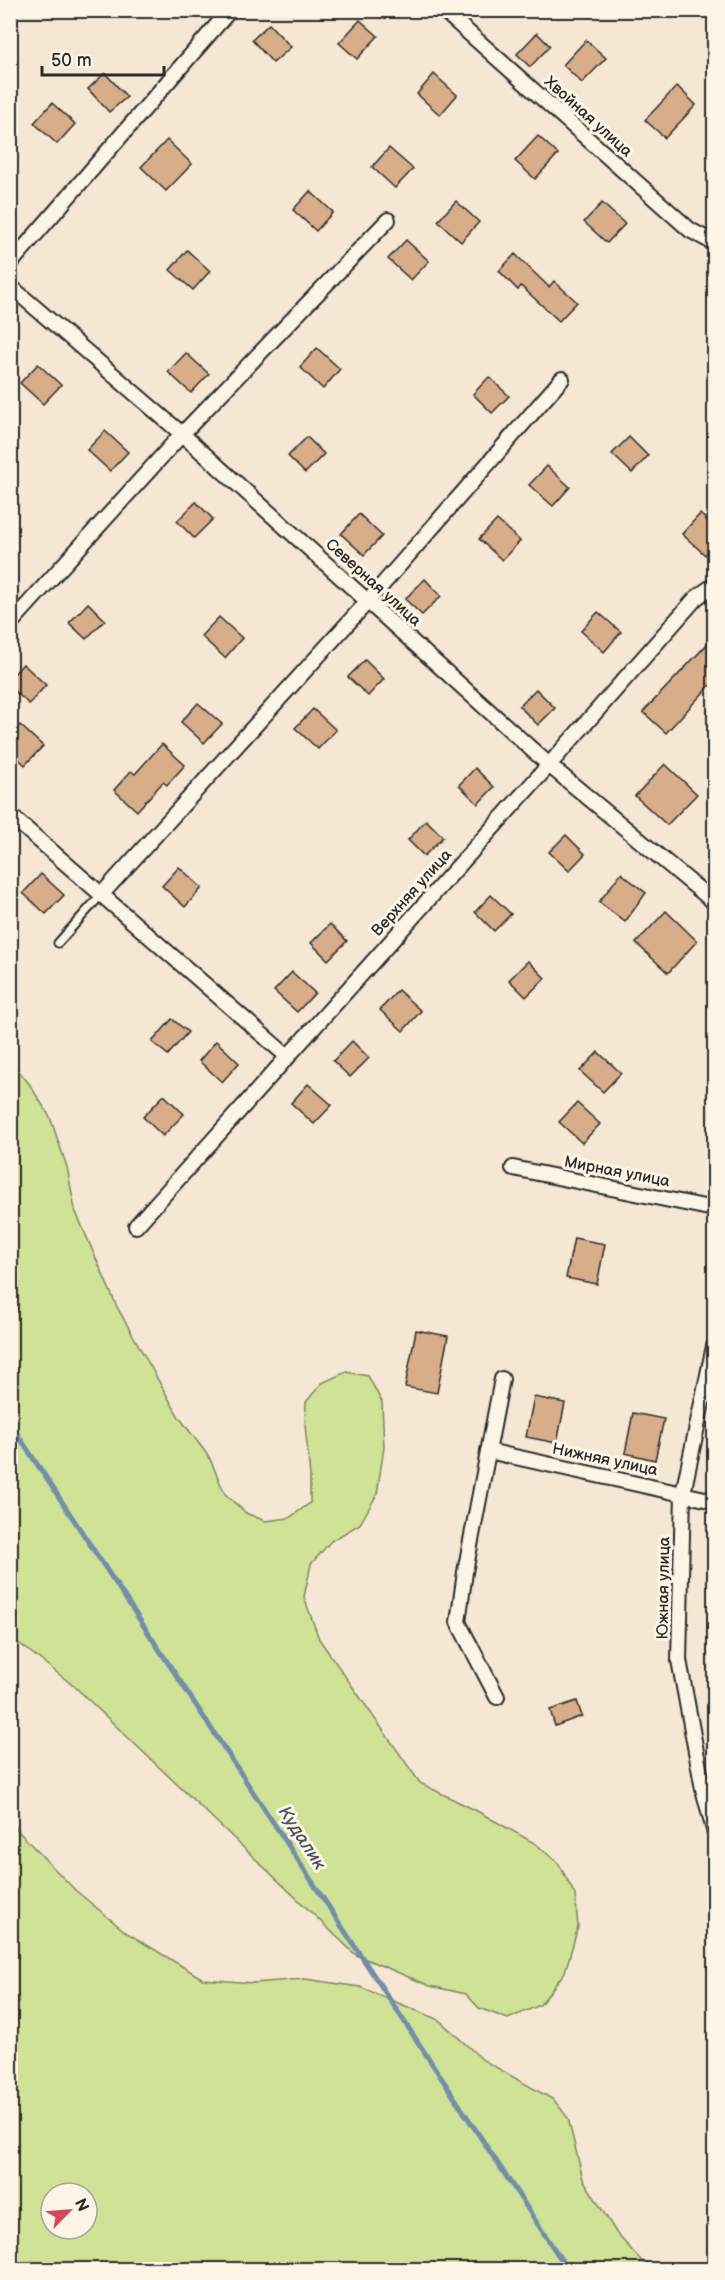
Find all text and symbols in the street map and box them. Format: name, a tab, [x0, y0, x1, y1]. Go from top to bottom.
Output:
scale bar	[42, 39, 164, 77]
text: 50 m	[51, 50, 92, 71]
street label: Хвойная улица	[540, 73, 636, 162]
street label: Северная улица	[321, 535, 425, 631]
street label: Верхняя улица	[368, 845, 456, 940]
street label: Мирная улица	[563, 1152, 672, 1192]
street label: Нижняя улица	[551, 1440, 660, 1481]
street label: Южная улица	[654, 1536, 674, 1640]
water label: Кудалик	[274, 1802, 330, 1874]
north arrow	[39, 2181, 99, 2241]
text: N	[70, 2196, 92, 2215]

